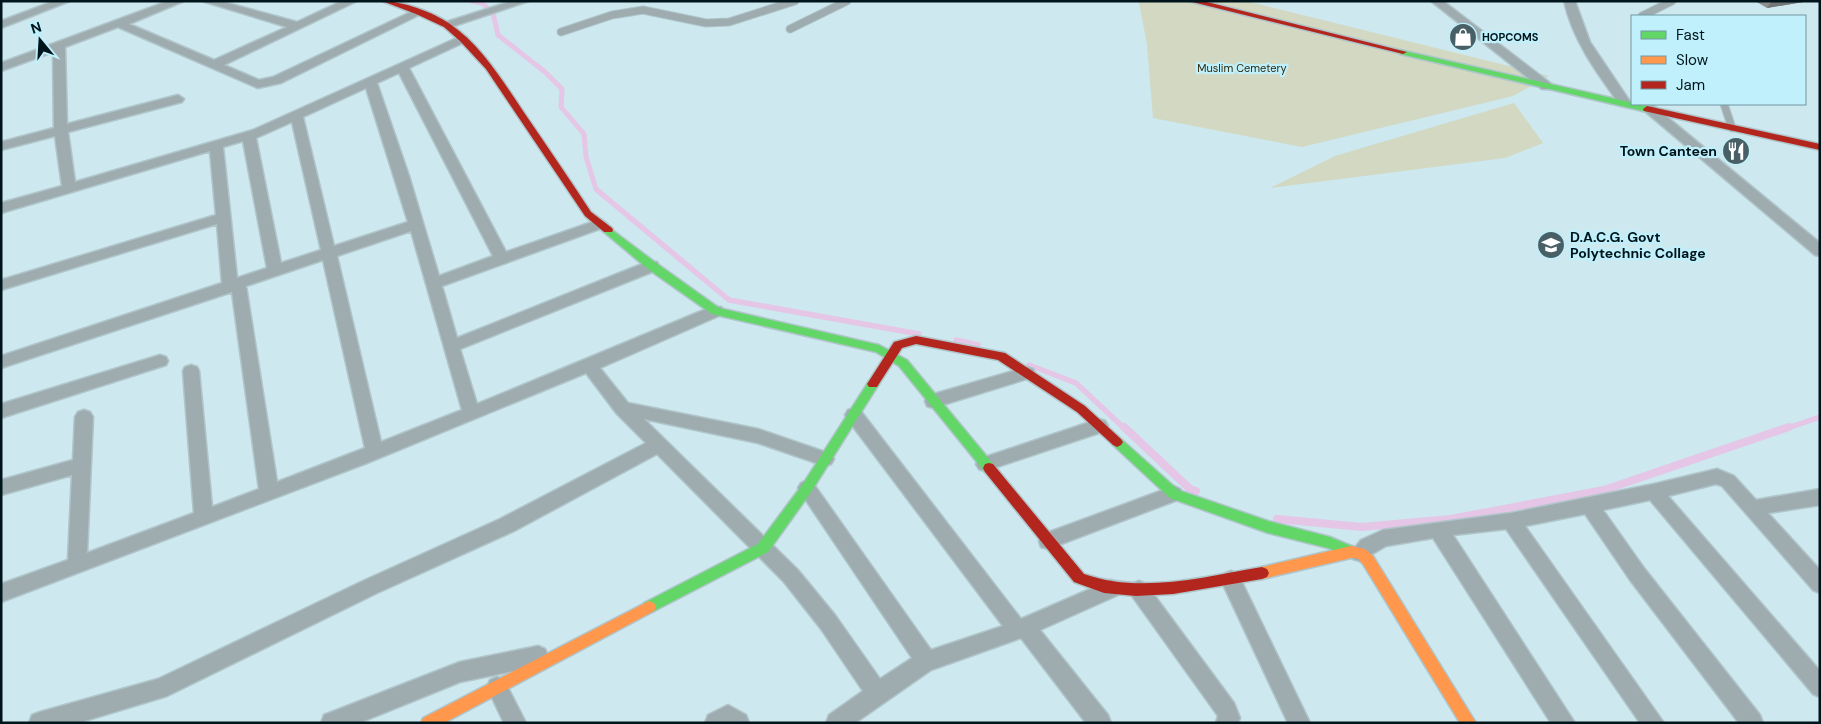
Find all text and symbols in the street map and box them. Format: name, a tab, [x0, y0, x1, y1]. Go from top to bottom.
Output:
north arrow	[15, 15, 65, 65]
legend	[1631, 15, 1806, 105]
text: N	[28, 17, 44, 38]
shop icon: HOPCOMS	[1448, 22, 1478, 52]
text: Fast	[1676, 25, 1705, 45]
place label: HOPCOMS	[1482, 30, 1539, 44]
text: Slow	[1676, 50, 1709, 70]
park label: Muslim Cemetery	[1197, 61, 1287, 75]
text: Jam	[1676, 75, 1705, 95]
restaurant icon: Town Canteen	[1721, 136, 1751, 166]
place label: Town Canteen	[1620, 142, 1717, 160]
place label: D.A.C.G. Govt Polytechnic Collage	[1570, 228, 1706, 262]
school or university icon: D.A.C.G. Govt Polytechnic Collage	[1536, 230, 1566, 260]

